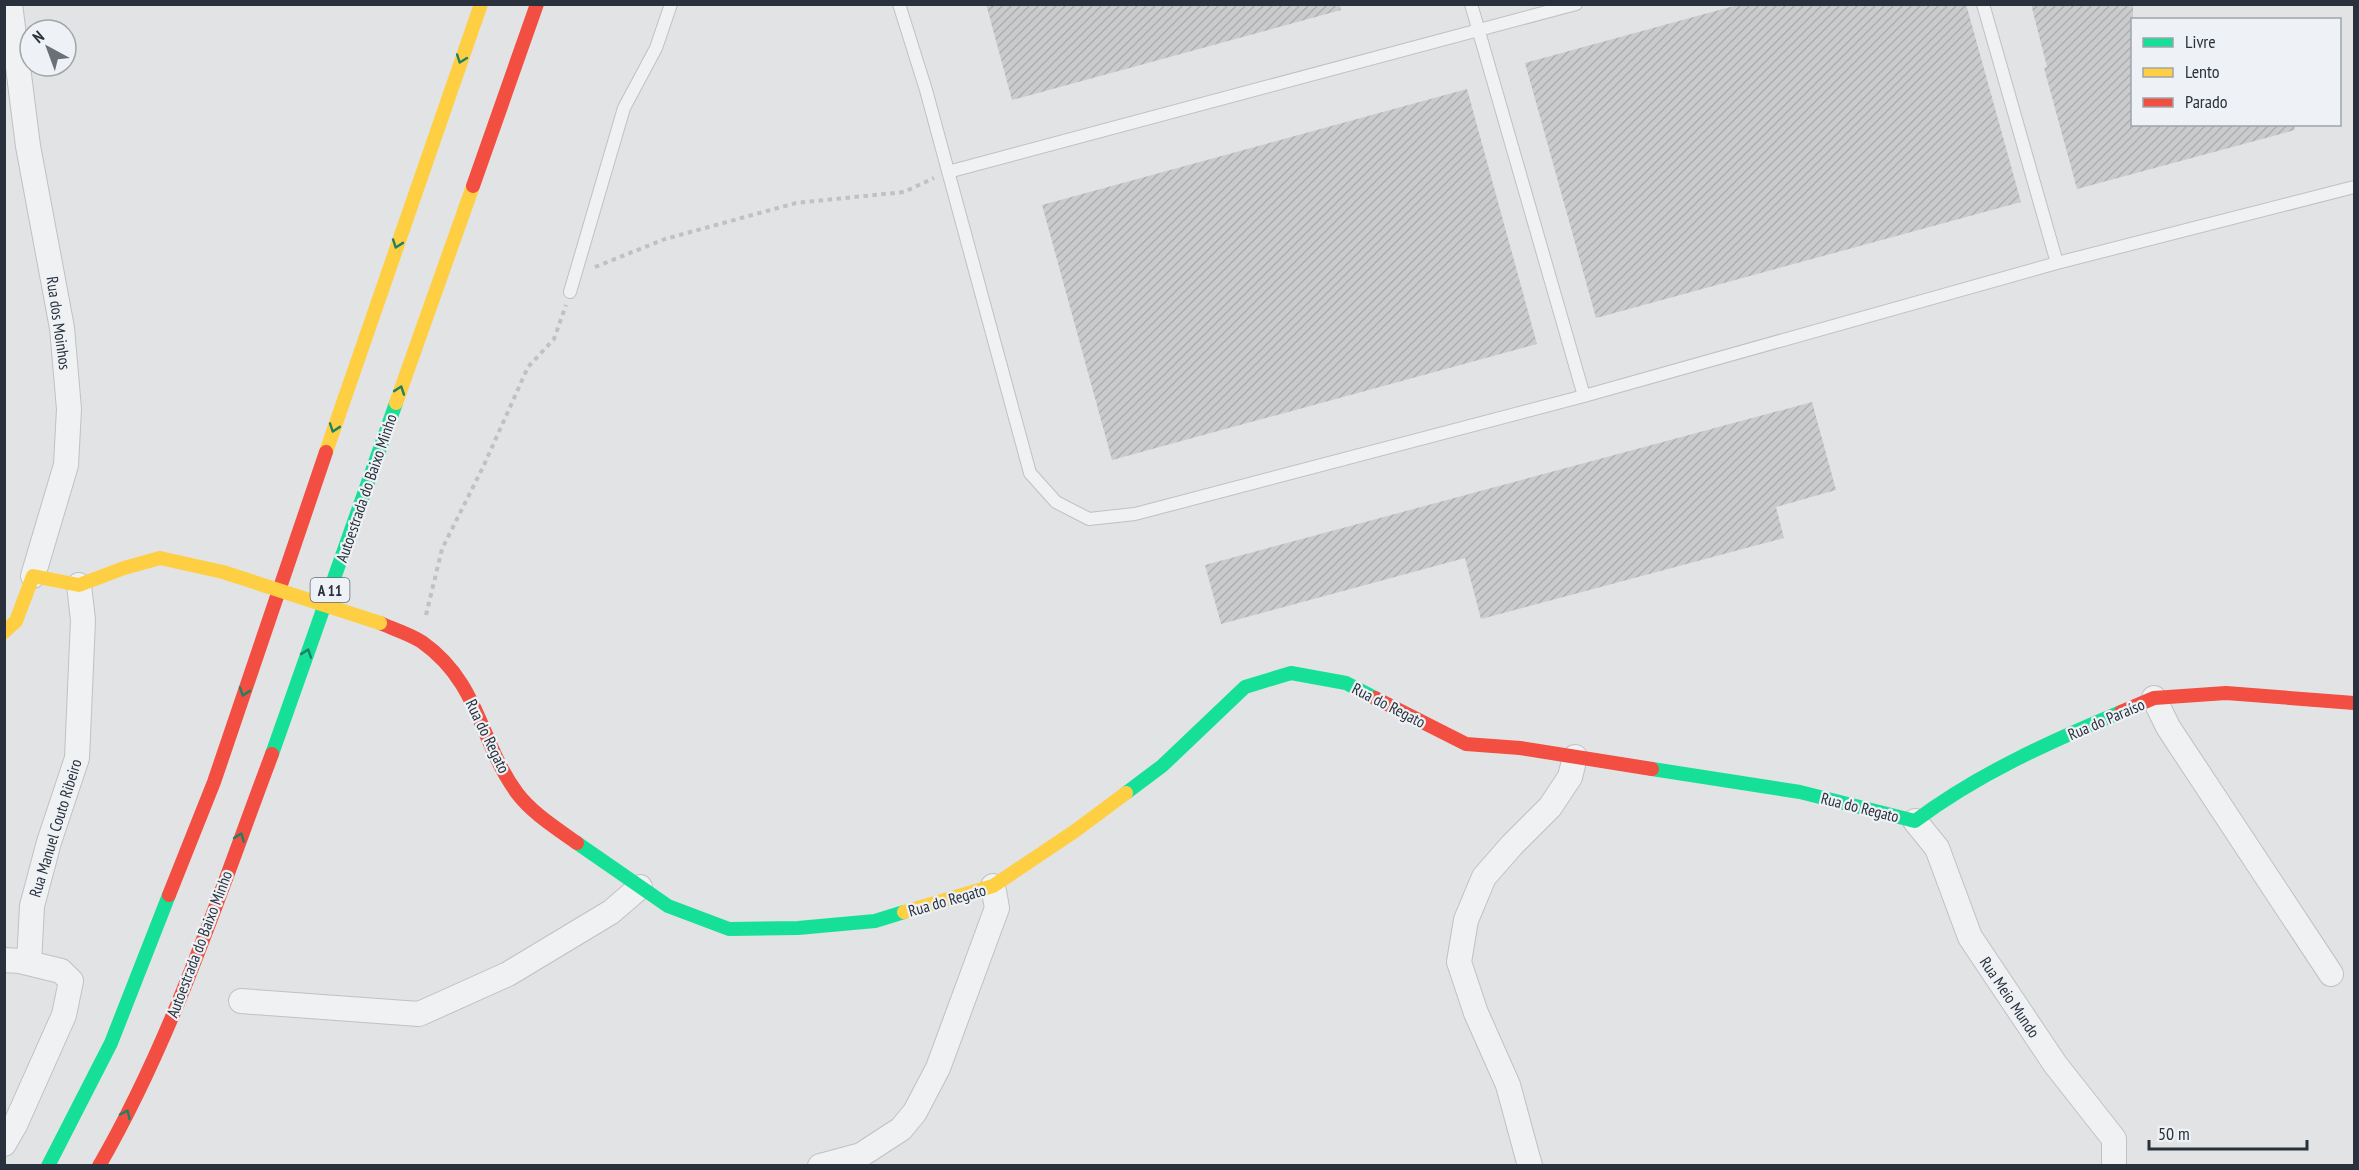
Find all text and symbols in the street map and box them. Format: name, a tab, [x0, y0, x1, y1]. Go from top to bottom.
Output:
north arrow	[18, 18, 78, 78]
legend	[2131, 18, 2341, 126]
text: N	[28, 26, 48, 47]
text: Livre	[2185, 30, 2216, 53]
one-way arrow	[456, 54, 469, 64]
text: Lento	[2185, 60, 2220, 83]
text: Parado	[2185, 90, 2228, 113]
one-way arrow	[391, 238, 404, 248]
street label: Rua dos Moinhos	[43, 275, 75, 371]
one-way arrow	[393, 385, 406, 396]
street label: Autoestrada do Baixo Minho	[331, 411, 401, 565]
one-way arrow	[329, 422, 341, 433]
road number: A 11	[310, 578, 350, 602]
one-way arrow	[300, 648, 313, 659]
street label: Rua do Regato	[1349, 678, 1429, 732]
one-way arrow	[239, 686, 251, 697]
street label: Rua do Paraíso	[2065, 694, 2147, 744]
street label: Rua do Regato	[462, 696, 514, 776]
street label: Rua Manuel Couto Ribeiro	[24, 756, 86, 900]
street label: Rua do Regato	[1819, 788, 1901, 826]
one-way arrow	[233, 832, 246, 842]
street label: Autoestrada do Baixo Minho	[162, 868, 236, 1020]
street label: Rua do Regato	[906, 879, 988, 921]
street label: Rua Meio Mundo	[1976, 953, 2044, 1041]
one-way arrow	[119, 1109, 131, 1120]
scale bar	[2149, 1113, 2306, 1151]
text: 50 m	[2158, 1122, 2190, 1145]

